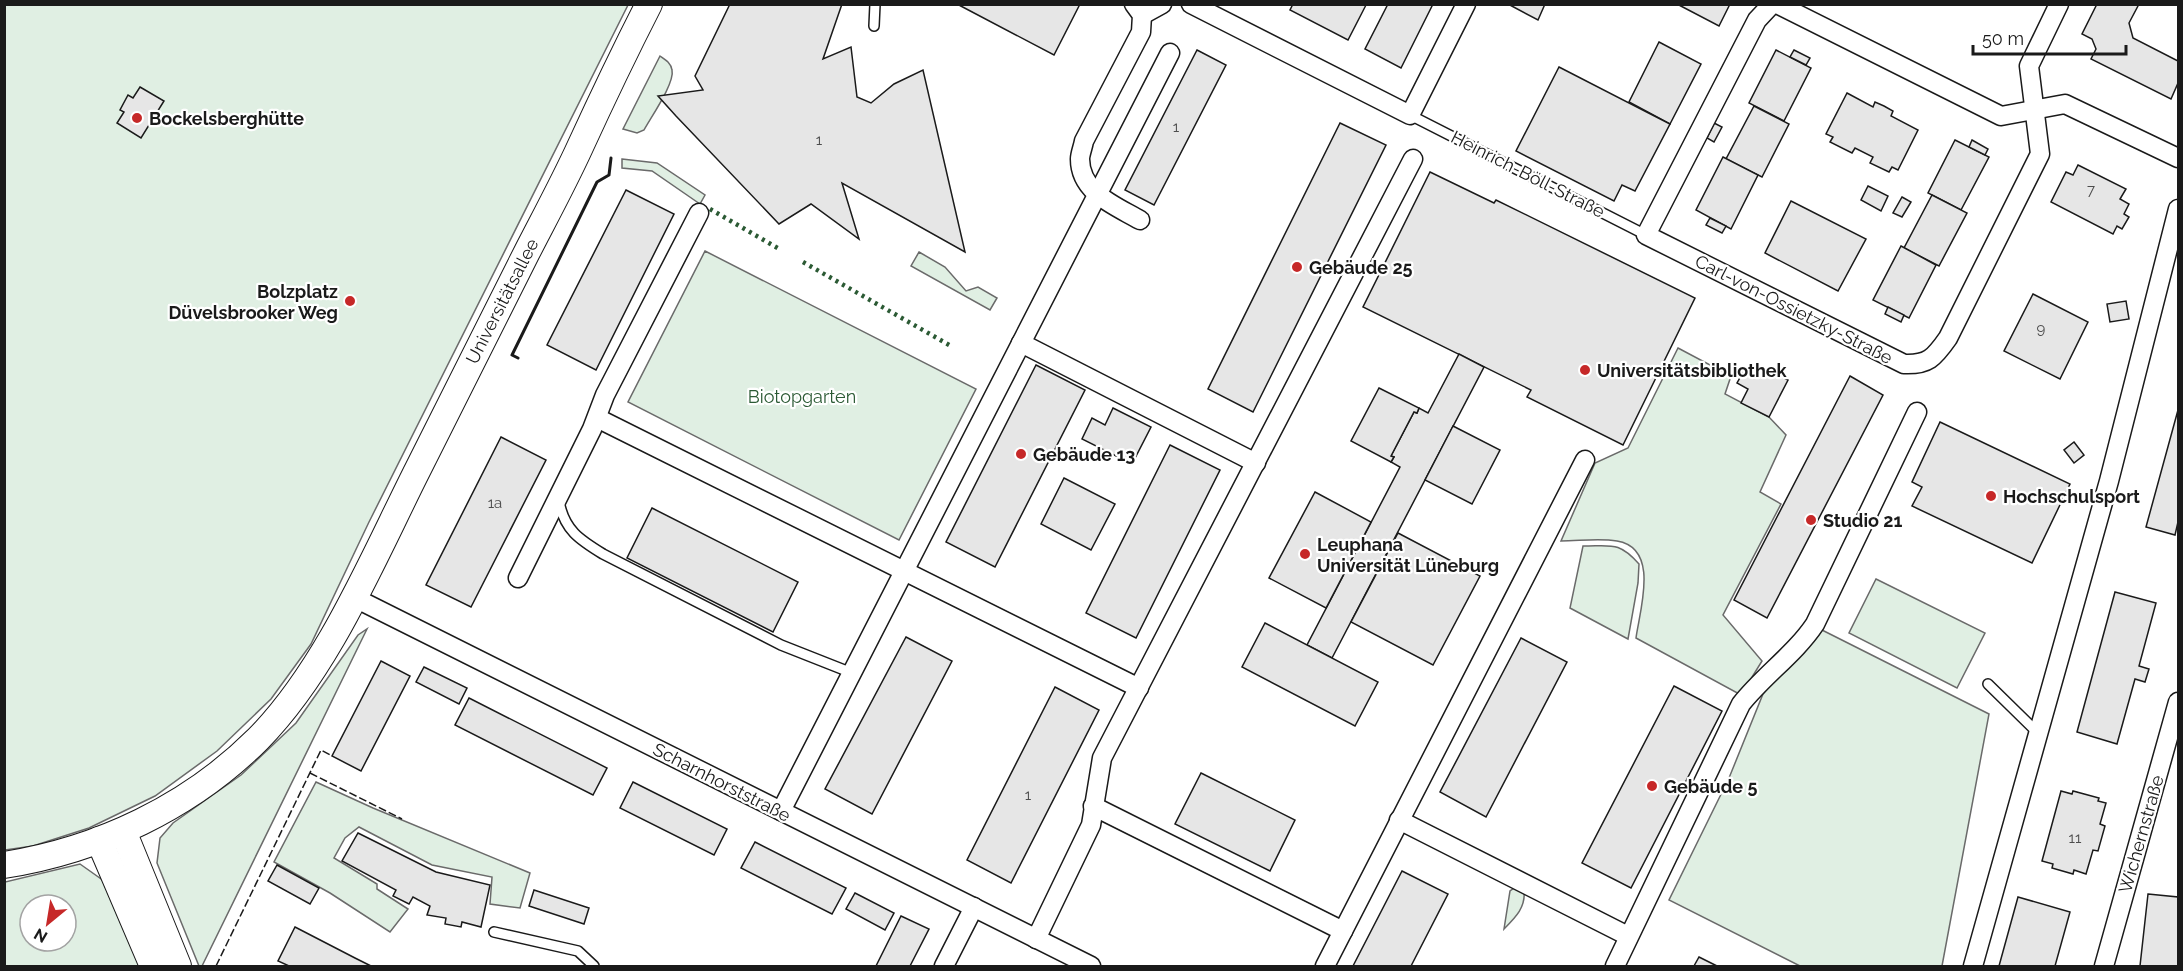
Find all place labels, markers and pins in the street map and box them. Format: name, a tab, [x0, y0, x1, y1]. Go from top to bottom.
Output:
place label: Bockelsberghütte	[149, 108, 304, 129]
marker: Bockelsberghütte	[130, 111, 144, 125]
place label: Gebäude 25	[1309, 257, 1413, 278]
marker: Gebäude 25	[1290, 260, 1304, 274]
place label: Bolzplatz Düvelsbrooker Weg	[168, 281, 338, 323]
marker: Bolzplatz Düvelsbrooker Weg	[343, 294, 357, 308]
place label: Universitätsbibliothek	[1597, 360, 1788, 381]
marker: Universitätsbibliothek	[1578, 363, 1592, 377]
place label: Gebäude 13	[1033, 444, 1135, 465]
marker: Gebäude 13	[1014, 447, 1028, 461]
place label: Hochschulsport	[2003, 486, 2140, 507]
marker: Hochschulsport	[1984, 489, 1998, 503]
place label: Studio 21	[1823, 510, 1902, 531]
marker: Studio 21	[1804, 513, 1818, 527]
place label: Leuphana Universität Lüneburg	[1317, 534, 1499, 576]
marker: Leuphana Universität Lüneburg	[1298, 547, 1312, 561]
place label: Gebäude 5	[1664, 776, 1757, 797]
marker: Gebäude 5	[1645, 779, 1659, 793]

